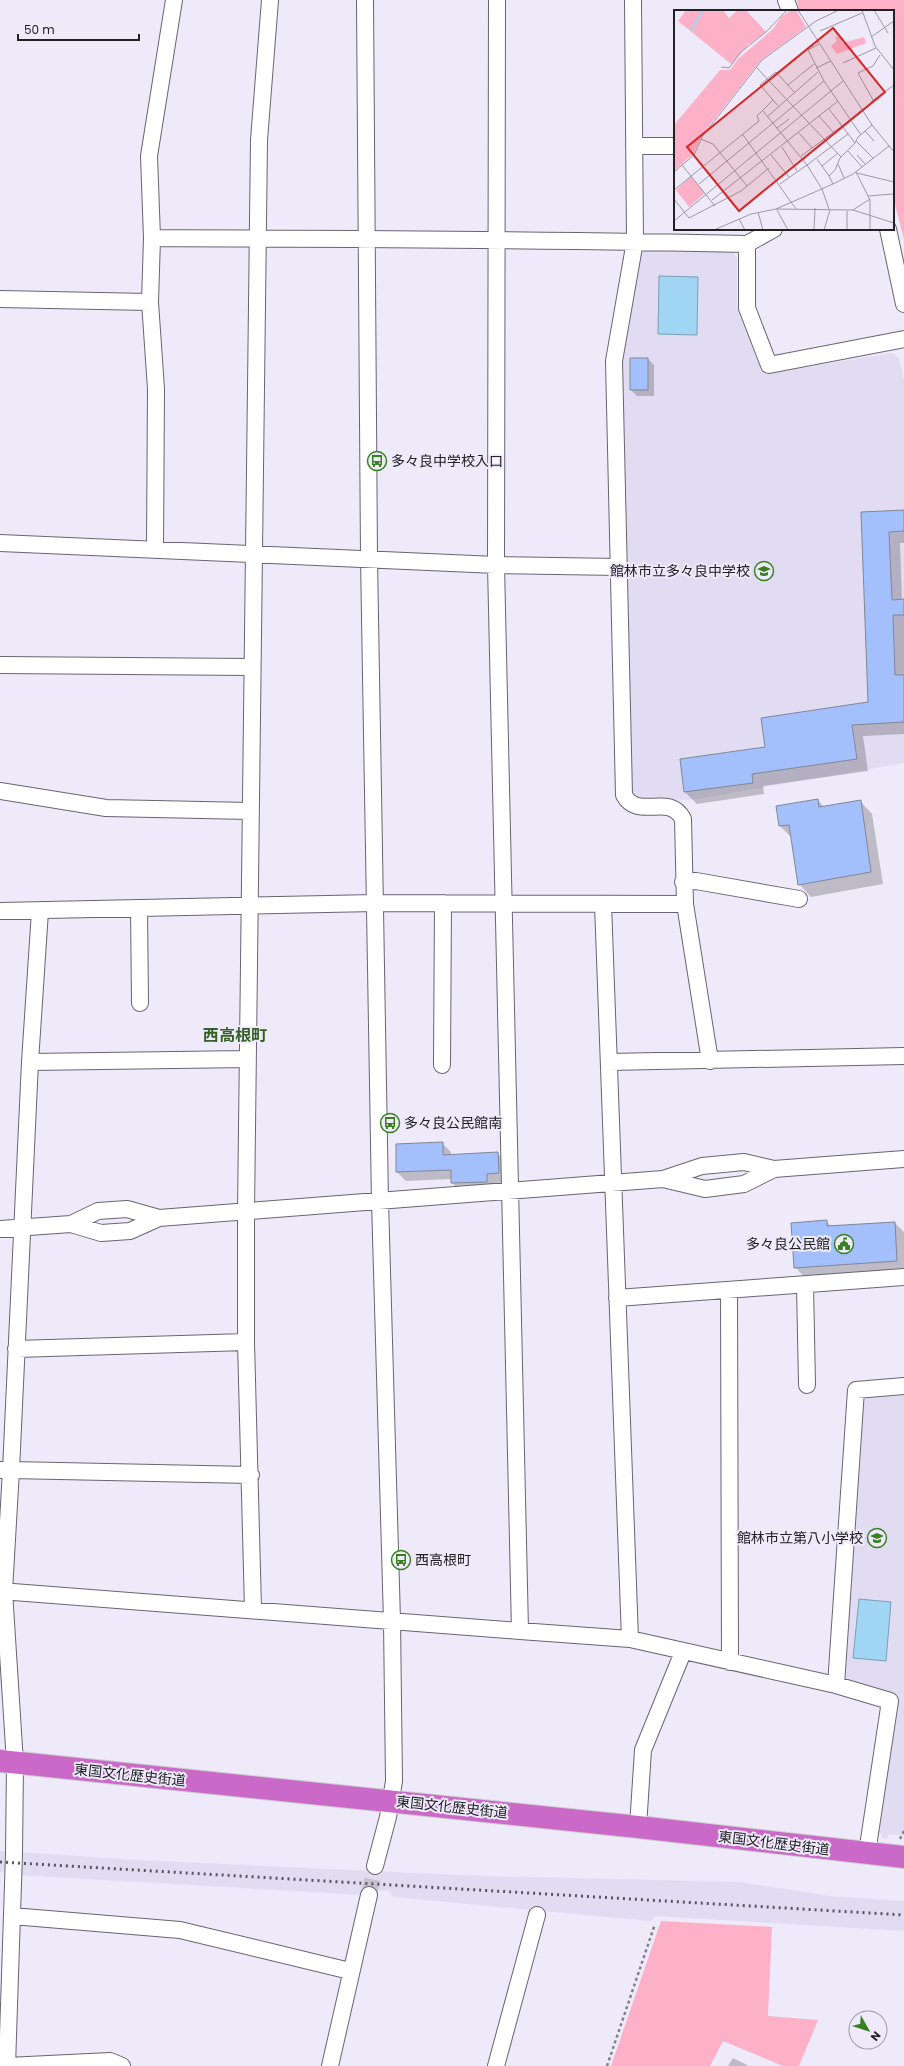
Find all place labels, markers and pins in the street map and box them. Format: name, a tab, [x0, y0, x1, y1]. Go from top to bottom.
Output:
bus stop icon: 多々良中学校入口	[366, 450, 388, 472]
place label: 多々良中学校入口	[391, 451, 503, 471]
school or university icon: 館林市立多々良中学校	[753, 560, 775, 582]
place label: 館林市立多々良中学校	[610, 561, 750, 581]
bus stop icon: 多々良公民館南	[379, 1112, 401, 1134]
place label: 多々良公民館南	[404, 1113, 502, 1133]
public building icon: 多々良公民館	[833, 1233, 855, 1255]
place label: 多々良公民館	[746, 1234, 830, 1254]
school or university icon: 館林市立第八小学校	[866, 1527, 888, 1549]
place label: 館林市立第八小学校	[737, 1528, 863, 1548]
bus stop icon: 西高根町	[390, 1549, 412, 1571]
place label: 西高根町	[415, 1550, 471, 1570]

